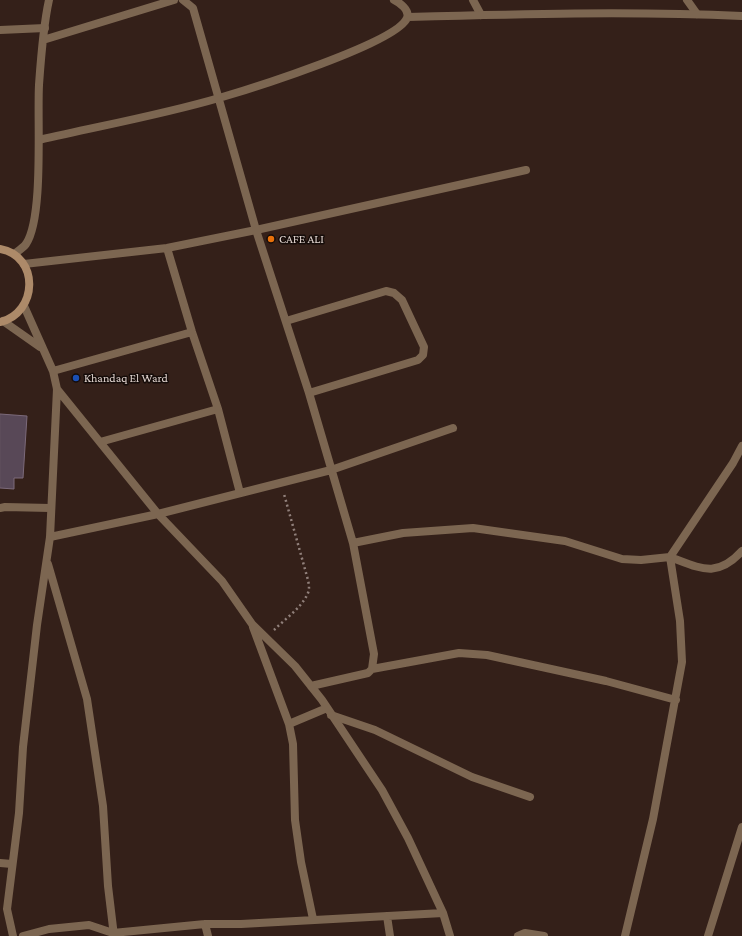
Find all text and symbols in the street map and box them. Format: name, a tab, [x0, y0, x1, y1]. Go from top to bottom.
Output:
place label: CAFE ALI	[279, 232, 324, 246]
marker: CAFE ALI	[266, 234, 276, 244]
place label: Khandaq El Ward	[84, 371, 168, 385]
marker: Khandaq El Ward	[71, 373, 81, 383]

